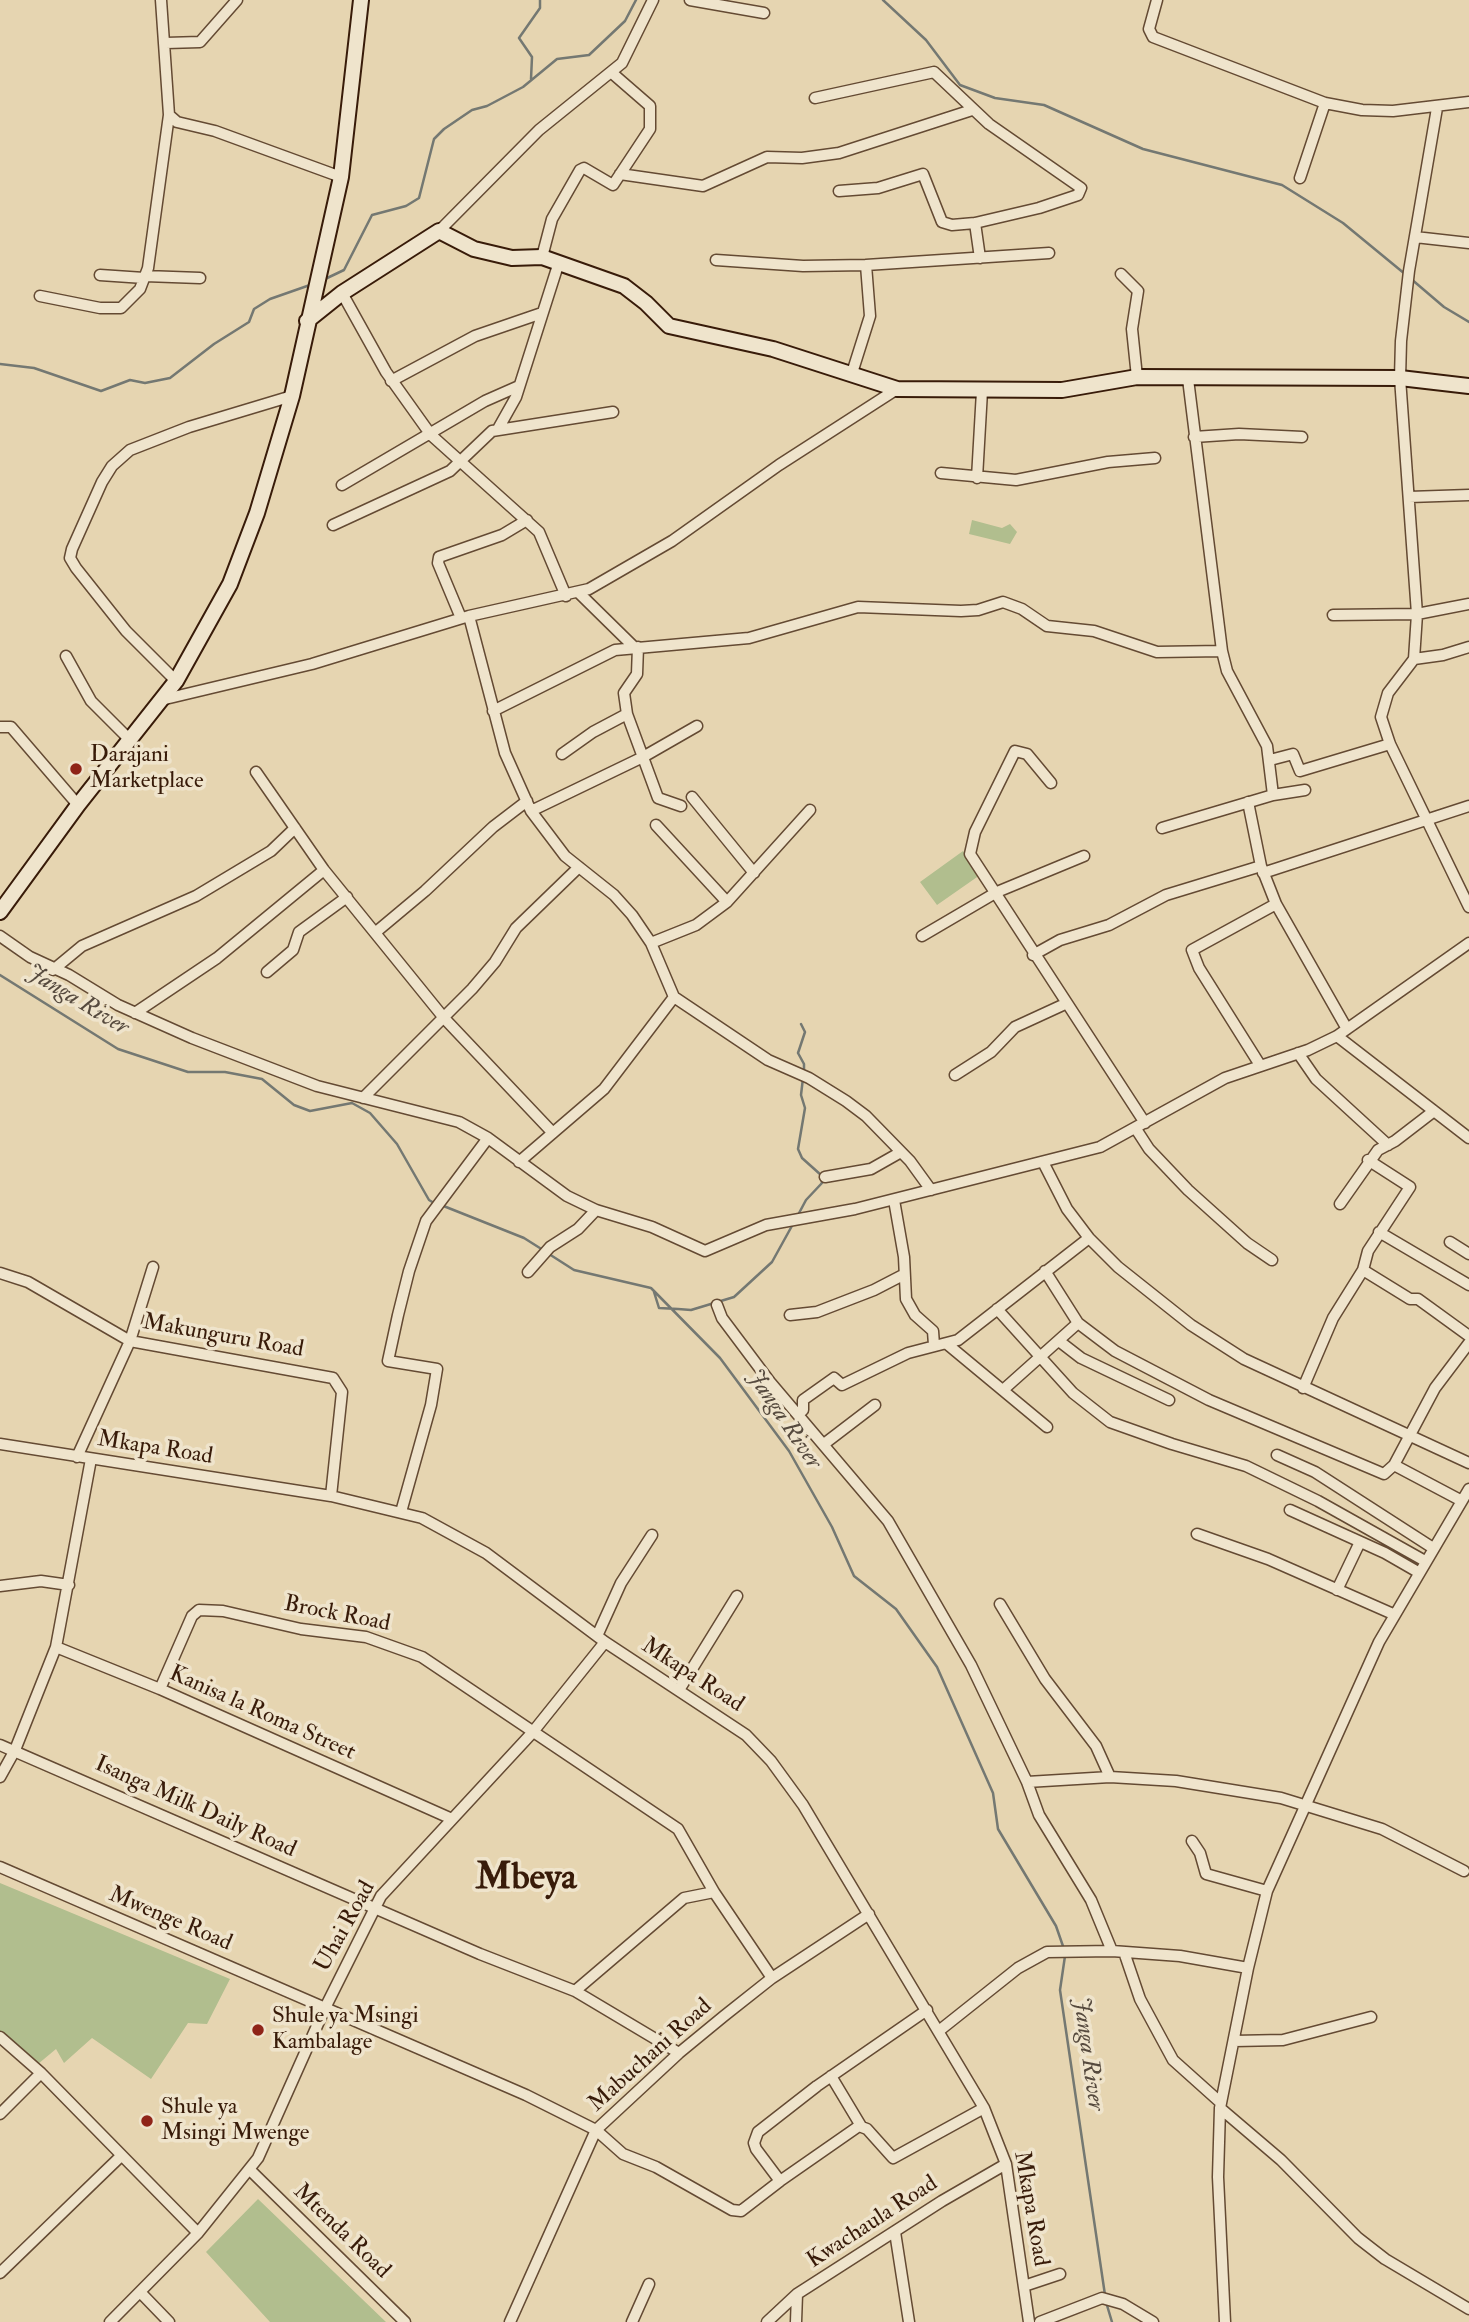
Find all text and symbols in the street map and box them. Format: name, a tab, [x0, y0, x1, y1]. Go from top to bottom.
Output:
place label: Darajani Marketplace	[90, 742, 203, 796]
marker: Darajani Marketplace	[68, 761, 84, 777]
water label: Janga River	[21, 959, 133, 1043]
street label: Makunguru Road	[140, 1309, 306, 1365]
water label: Janga River	[739, 1365, 827, 1475]
street label: Mkapa Road	[95, 1426, 215, 1472]
street label: Brock Road	[281, 1591, 393, 1639]
street label: Mkapa Road	[636, 1633, 748, 1719]
street label: Kanisa la Roma Street	[165, 1661, 359, 1767]
street label: Isanga Milk Daily Road	[90, 1751, 300, 1865]
district label: Mbeya	[476, 1858, 576, 1902]
street label: Uhai Road	[310, 1877, 382, 1977]
street label: Mwenge Road	[104, 1882, 236, 1958]
street label: Mabuchani Road	[584, 1993, 718, 2119]
water label: Janga River	[1065, 1995, 1109, 2113]
place label: Shule ya Msingi Kambalage	[272, 2003, 419, 2057]
marker: Shule ya Msingi Kambalage	[250, 2022, 266, 2038]
place label: Shule ya Msingi Mwenge	[161, 2094, 309, 2148]
marker: Shule ya Msingi Mwenge	[139, 2113, 155, 2129]
street label: Mkapa Road	[1006, 2149, 1054, 2269]
street label: Kwachaula Road	[803, 2171, 943, 2275]
street label: Mtenda Road	[287, 2179, 395, 2285]

